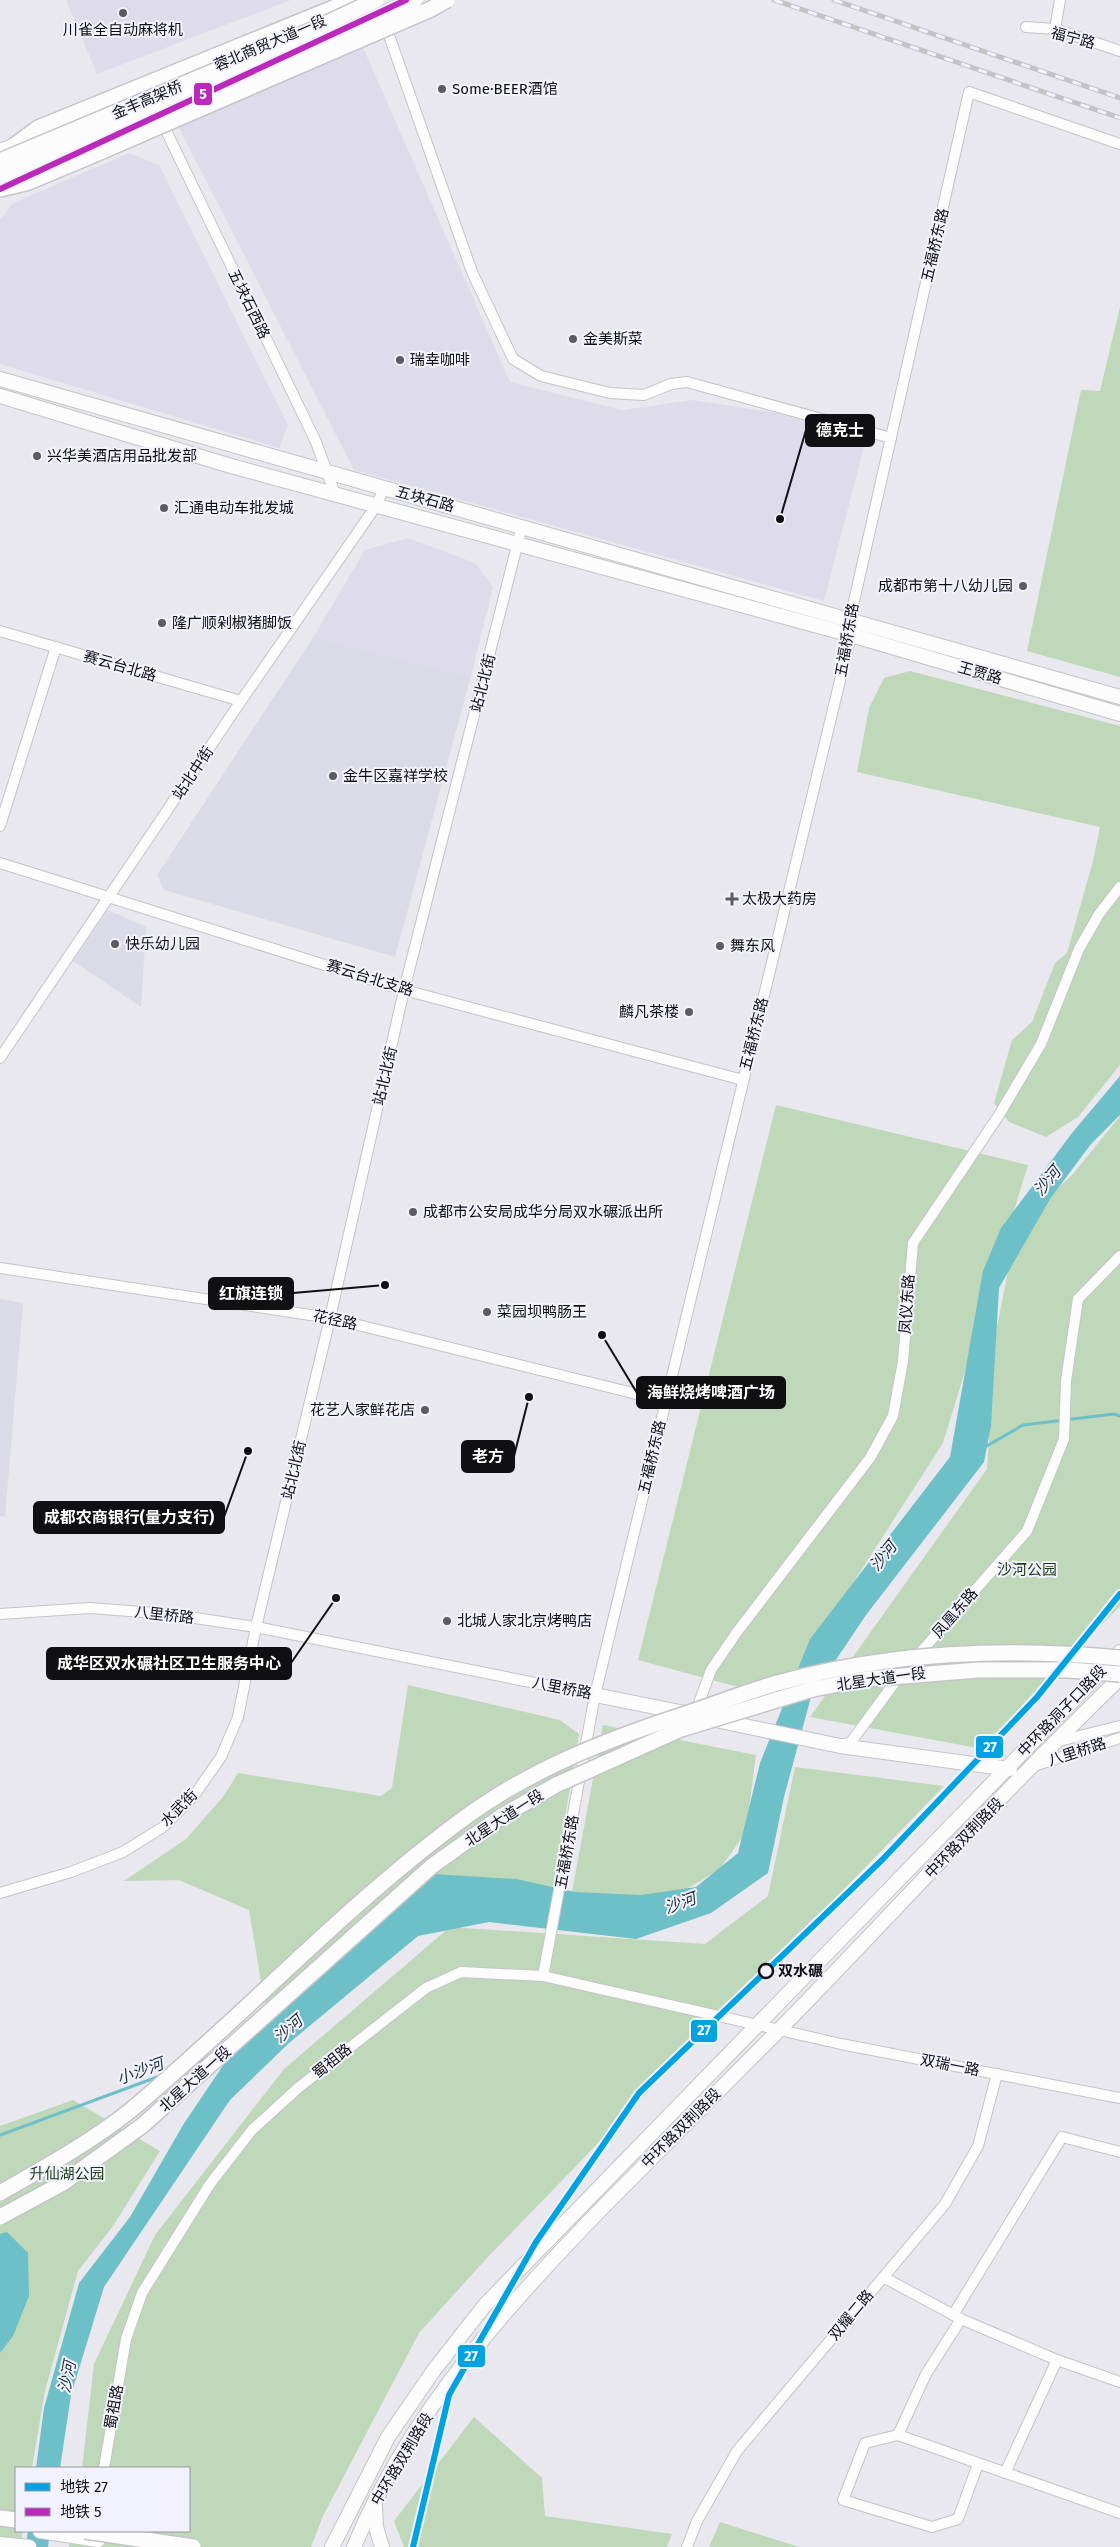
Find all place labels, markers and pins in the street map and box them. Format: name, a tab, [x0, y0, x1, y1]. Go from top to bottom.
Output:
marker: 川雀全自动麻将机	[117, 7, 129, 19]
place label: 川雀全自动麻将机	[63, 21, 183, 39]
place label: Some·BEER酒馆	[452, 80, 558, 98]
marker: Some·BEER酒馆	[436, 83, 448, 95]
place label: 金美斯菜	[583, 330, 643, 348]
marker: 金美斯菜	[567, 333, 579, 345]
place label: 瑞幸咖啡	[410, 351, 470, 369]
marker: 瑞幸咖啡	[394, 354, 406, 366]
callout: 德克士	[806, 415, 874, 446]
place label: 兴华美酒店用品批发部	[47, 447, 197, 465]
marker: 兴华美酒店用品批发部	[31, 450, 43, 462]
place label: 汇通电动车批发城	[174, 499, 294, 517]
marker: 汇通电动车批发城	[158, 502, 170, 514]
place label: 成都市第十八幼儿园	[878, 577, 1013, 595]
marker: 成都市第十八幼儿园	[1017, 580, 1029, 592]
place label: 隆广顺剁椒猪脚饭	[172, 614, 292, 632]
marker: 隆广顺剁椒猪脚饭	[156, 617, 168, 629]
place label: 金牛区嘉祥学校	[343, 767, 448, 785]
marker: 金牛区嘉祥学校	[327, 770, 339, 782]
place label: 太极大药房	[742, 890, 817, 908]
marker: 太极大药房	[726, 893, 738, 905]
place label: 快乐幼儿园	[125, 935, 200, 953]
place label: 舞东风	[730, 937, 775, 955]
marker: 快乐幼儿园	[109, 938, 121, 950]
marker: 舞东风	[714, 940, 726, 952]
place label: 麟凡茶楼	[619, 1003, 679, 1021]
marker: 麟凡茶楼	[683, 1006, 695, 1018]
place label: 成都市公安局成华分局双水碾派出所	[423, 1203, 663, 1221]
marker: 成都市公安局成华分局双水碾派出所	[407, 1206, 419, 1218]
callout: 红旗连锁	[209, 1278, 293, 1309]
place label: 菜园坝鸭肠王	[497, 1303, 587, 1321]
marker: 菜园坝鸭肠王	[481, 1306, 493, 1318]
callout: 海鲜烧烤啤酒广场	[637, 1377, 785, 1408]
place label: 花艺人家鲜花店	[310, 1401, 415, 1419]
marker: 花艺人家鲜花店	[419, 1404, 431, 1416]
callout: 老方	[462, 1441, 514, 1472]
callout: 成都农商银行(量力支行)	[34, 1502, 224, 1533]
place label: 北城人家北京烤鸭店	[457, 1612, 592, 1630]
marker: 北城人家北京烤鸭店	[441, 1615, 453, 1627]
callout: 成华区双水碾社区卫生服务中心	[47, 1648, 291, 1679]
place label: 双水碾	[778, 1962, 823, 1980]
marker: 双水碾	[758, 1963, 774, 1979]

